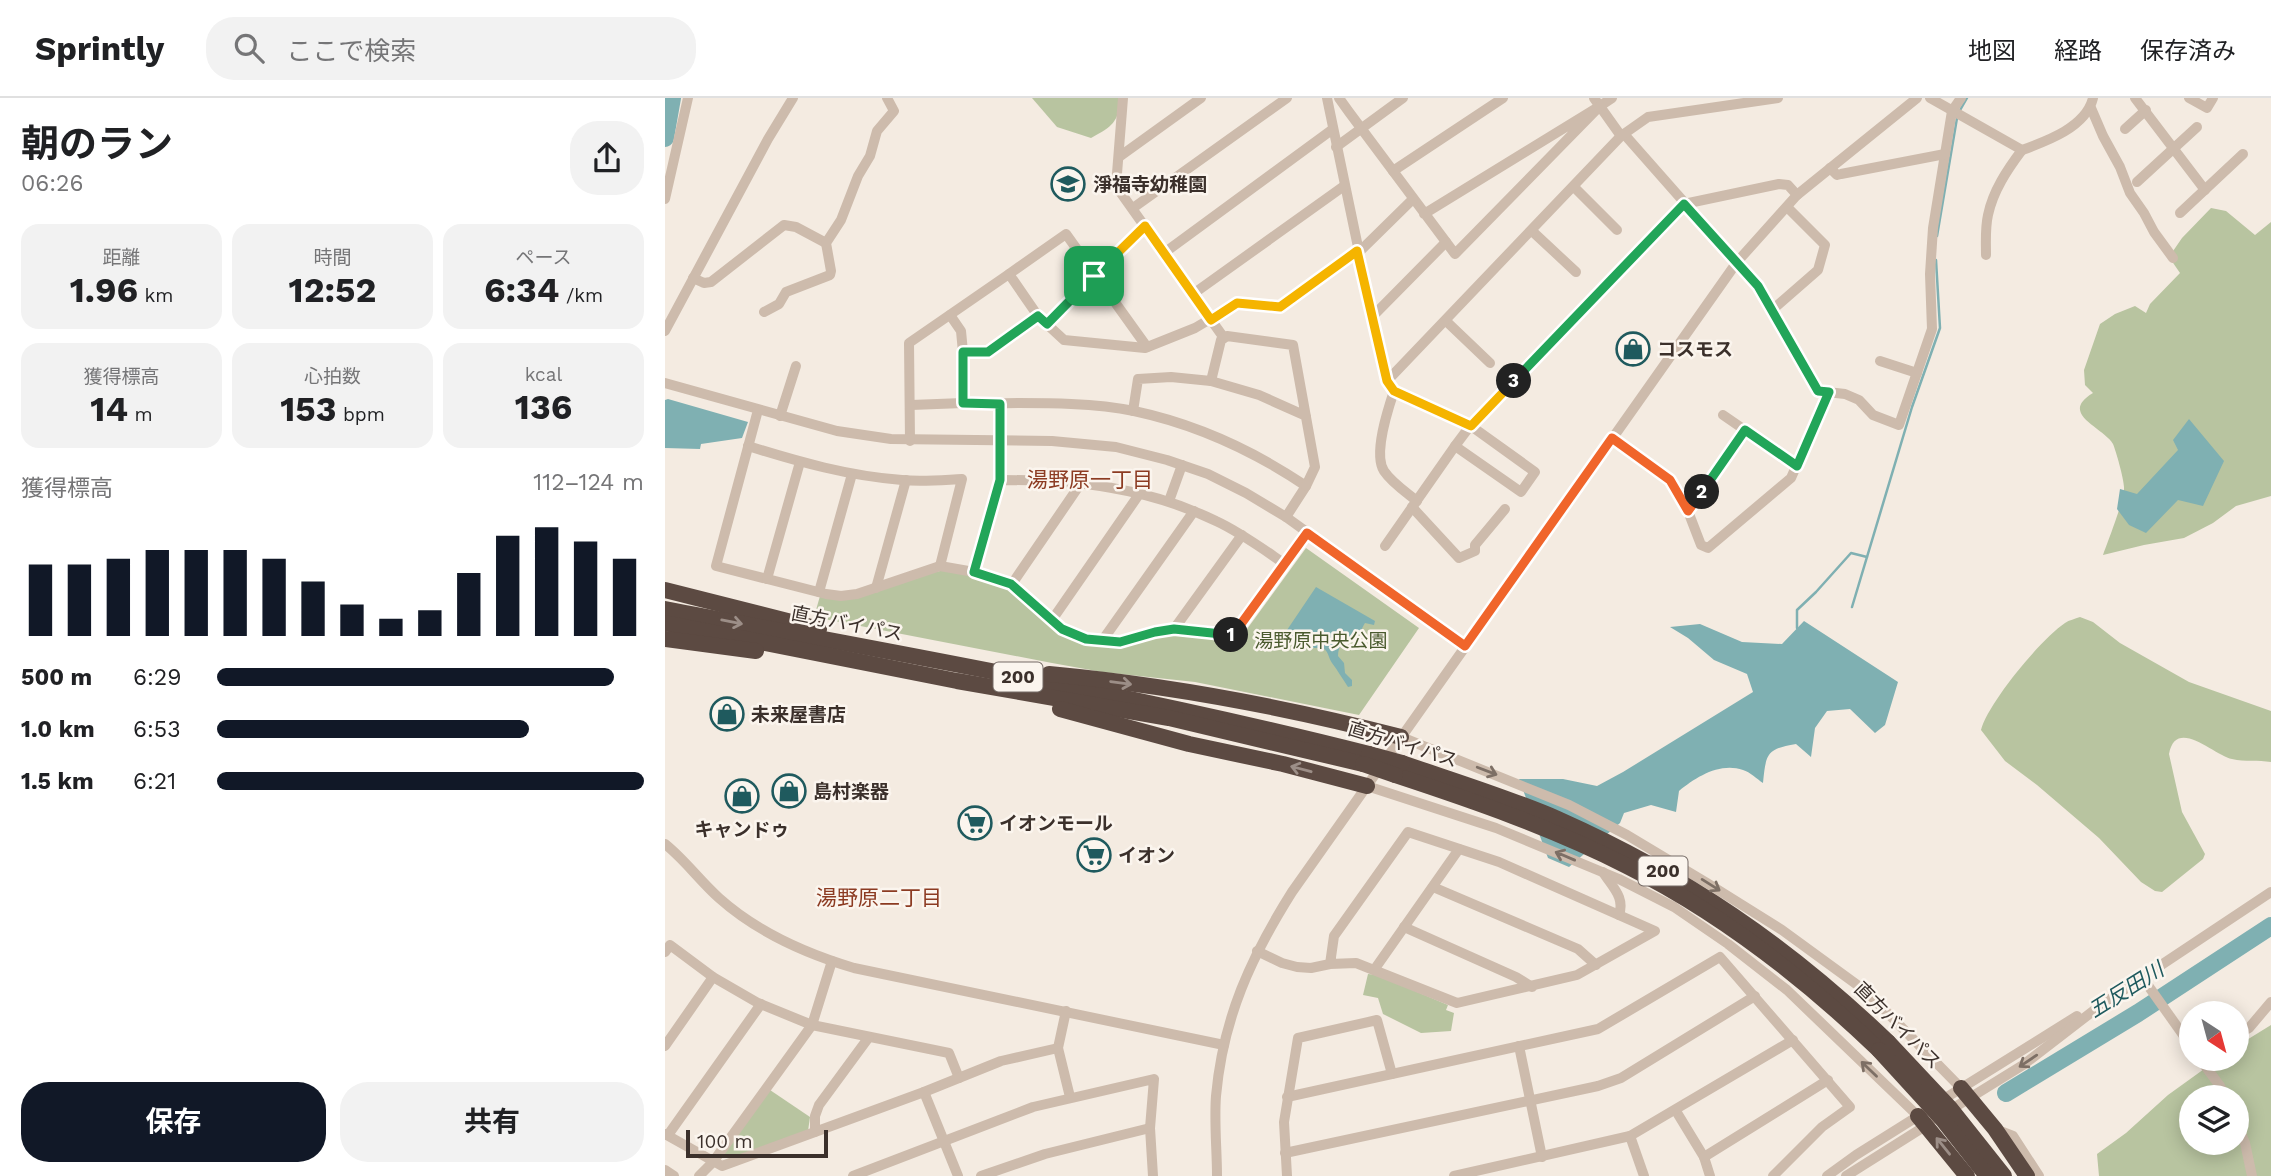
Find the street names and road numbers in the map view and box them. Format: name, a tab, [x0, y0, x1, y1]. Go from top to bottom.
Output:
street label: 直方バイパス	[789, 601, 905, 646]
road number: 200	[993, 662, 1043, 692]
street label: 直方バイパス	[1345, 717, 1461, 772]
road number: 200	[1639, 856, 1688, 886]
street label: 直方バイパス	[1849, 977, 1946, 1074]

